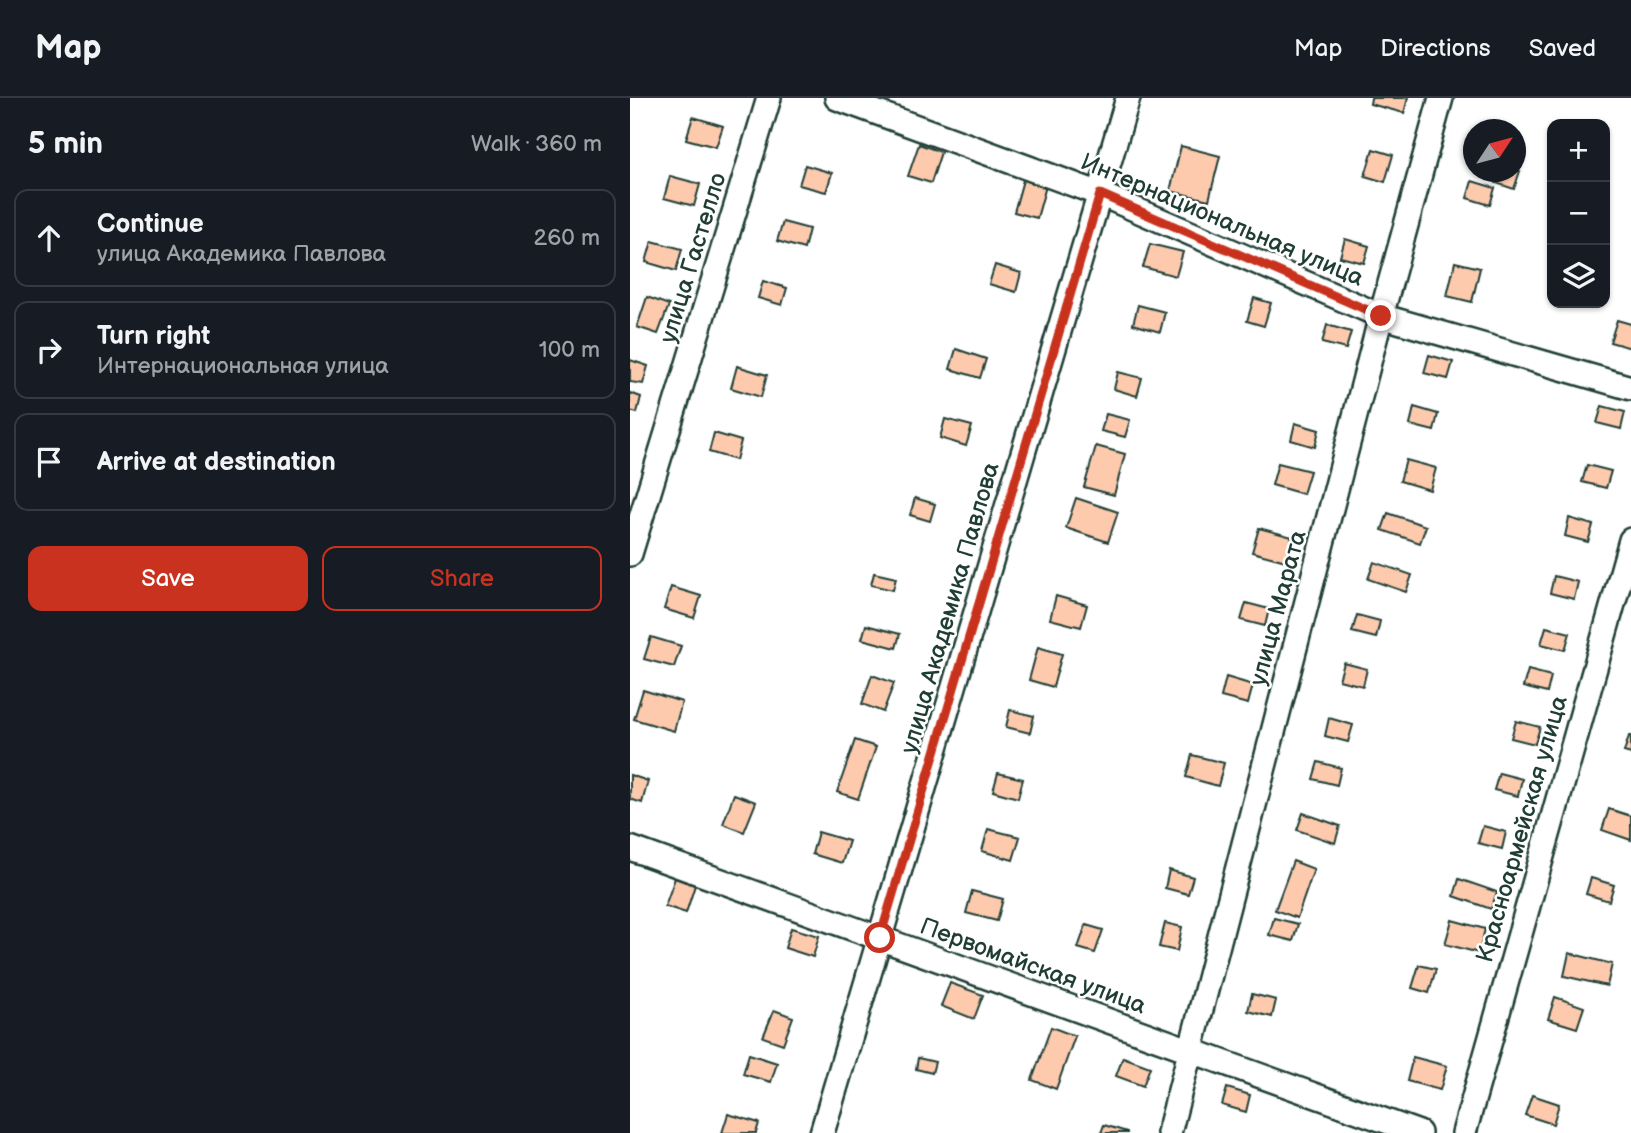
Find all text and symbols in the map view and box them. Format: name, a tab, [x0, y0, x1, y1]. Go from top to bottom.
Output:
text: Map	[35, 28, 101, 68]
text: Map	[1294, 34, 1342, 63]
text: Directions	[1380, 34, 1491, 63]
text: Saved	[1529, 34, 1596, 63]
north arrow	[1463, 119, 1526, 182]
map controls	[1547, 119, 1610, 308]
button: +	[1547, 119, 1610, 182]
text: 5 min	[28, 126, 103, 162]
text: Walk · 360 m	[471, 130, 602, 158]
street label: Интернациональная улица	[1076, 147, 1368, 293]
street label: улица Гастелло	[653, 169, 733, 347]
button: −	[1547, 182, 1610, 245]
text: Continue	[97, 209, 204, 240]
icon: ahead	[30, 219, 68, 257]
text: 260 m	[534, 224, 600, 252]
text: улица Академика Павлова	[97, 240, 386, 268]
button: layers	[1547, 245, 1610, 308]
route end	[1365, 300, 1396, 331]
text: Turn right	[97, 321, 210, 352]
icon: right	[30, 331, 68, 369]
text: 100 m	[539, 336, 600, 364]
text: Интернациональная улица	[97, 352, 389, 380]
icon: arrive	[30, 443, 68, 481]
text: Arrive at destination	[97, 447, 336, 478]
street label: улица Академика Павлова	[894, 459, 1006, 757]
street label: улица Марата	[1243, 527, 1313, 689]
button: Save	[28, 546, 308, 611]
button: Share	[322, 546, 602, 611]
street label: Красноармейская улица	[1470, 692, 1574, 966]
street label: Первомайская улица	[916, 912, 1150, 1020]
route start	[864, 922, 895, 953]

